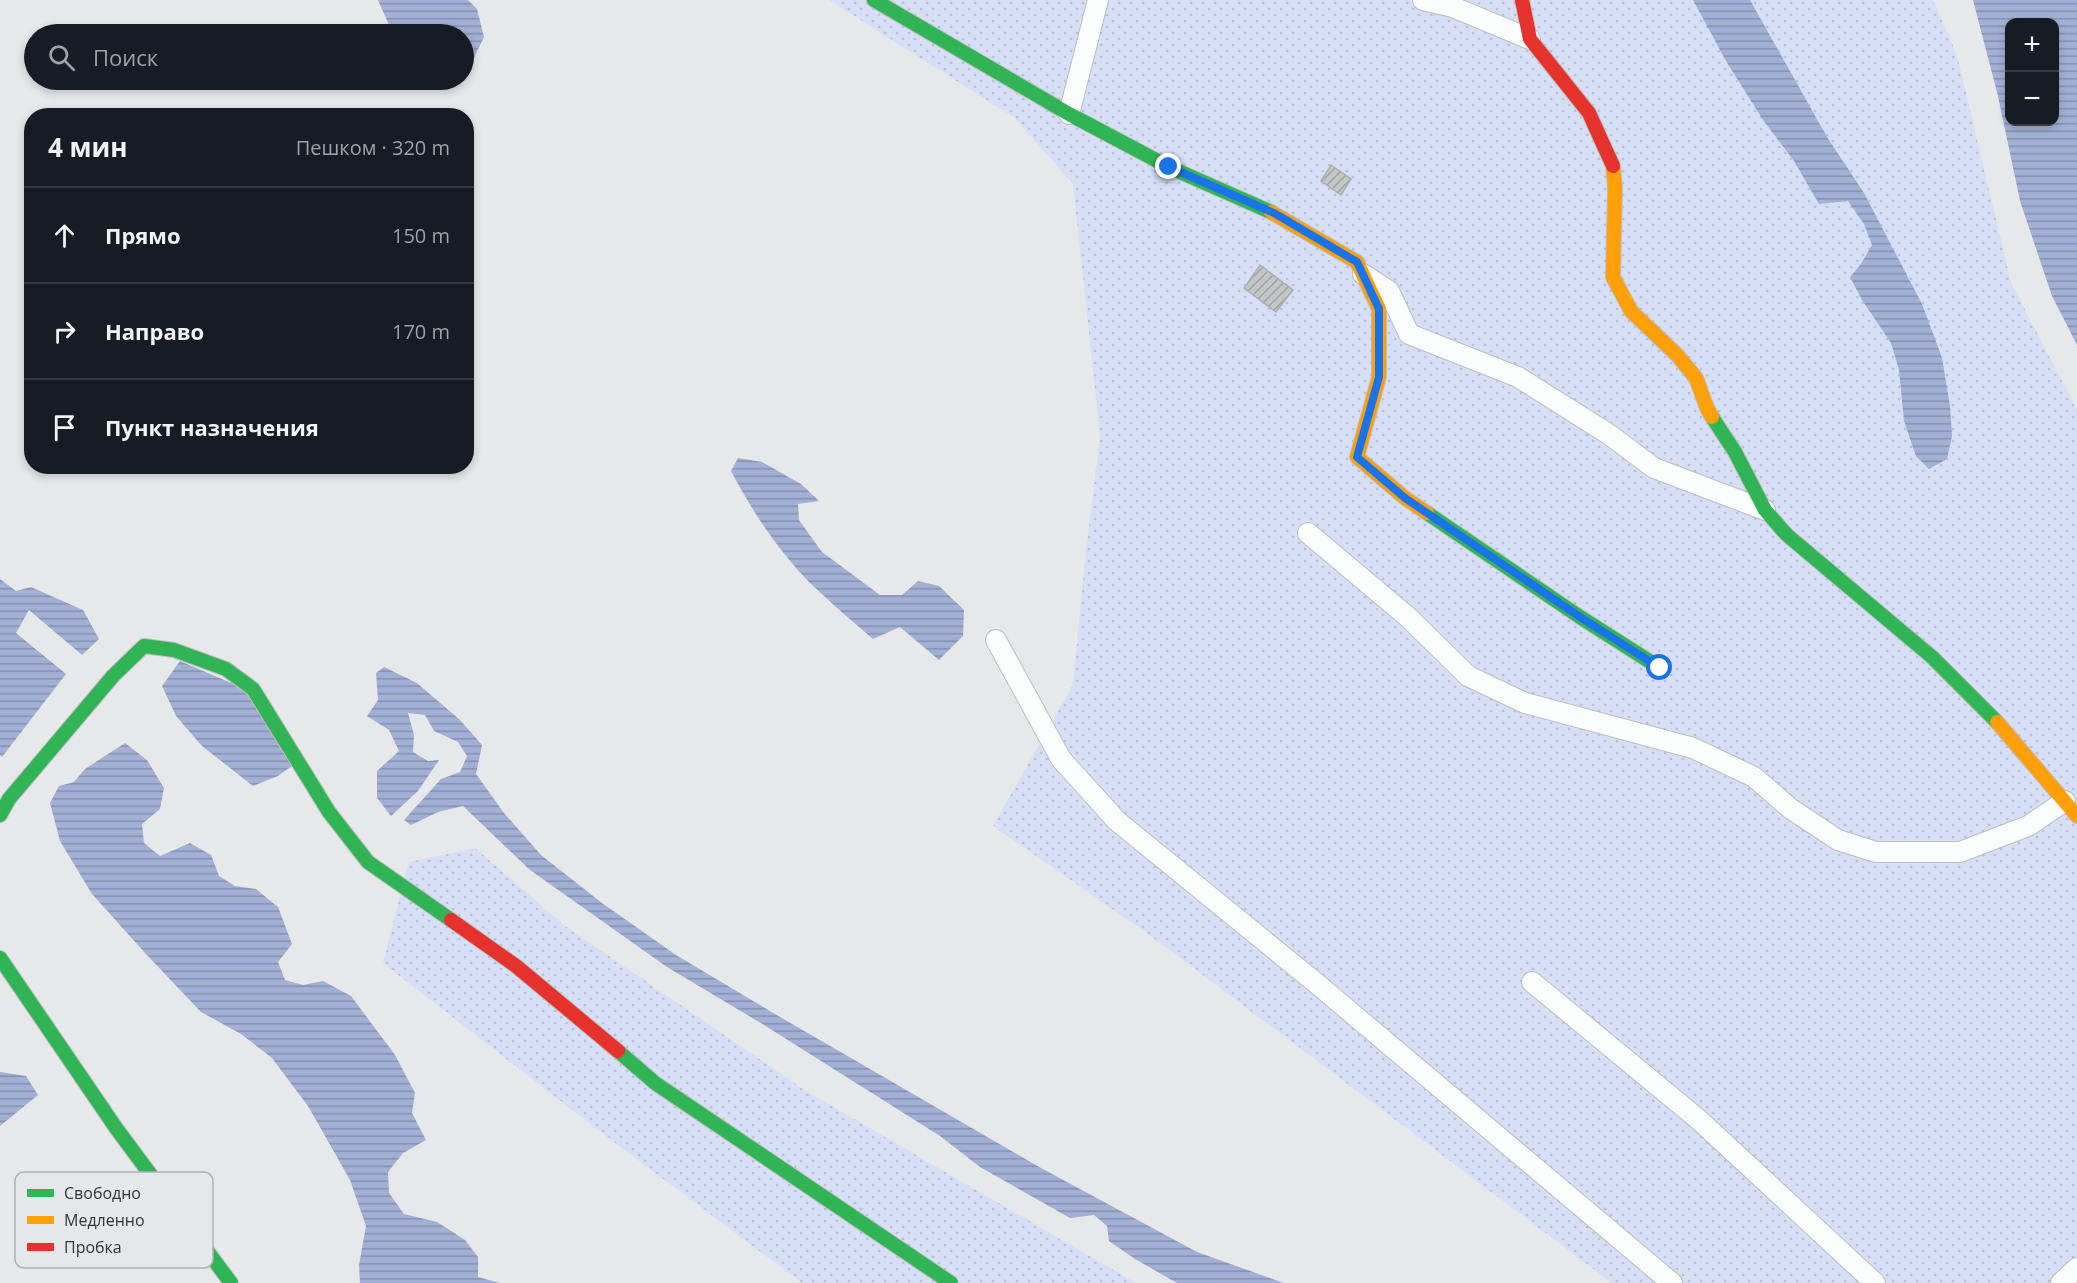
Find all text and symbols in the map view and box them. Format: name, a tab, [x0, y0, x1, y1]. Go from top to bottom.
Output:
map controls	[2005, 18, 2059, 126]
button: +	[2005, 18, 2059, 72]
search box	[24, 24, 474, 90]
icon: search	[45, 41, 78, 74]
text: Поиск	[93, 42, 158, 72]
button: −	[2005, 72, 2059, 126]
text: 4 мин	[48, 129, 128, 165]
text: Пешком · 320 m	[296, 134, 450, 161]
route end	[1155, 153, 1181, 179]
icon: ahead	[48, 219, 81, 252]
text: Прямо	[105, 220, 181, 250]
text: 150 m	[392, 222, 450, 249]
icon: right	[48, 315, 81, 348]
text: Направо	[105, 316, 204, 346]
text: 170 m	[392, 318, 450, 345]
icon: arrive	[48, 411, 81, 444]
text: Пункт назначения	[105, 412, 319, 442]
route start	[1646, 654, 1672, 680]
legend	[15, 1172, 213, 1268]
text: Свободно	[64, 1182, 141, 1204]
text: Медленно	[64, 1209, 145, 1231]
text: Пробка	[64, 1236, 122, 1258]

